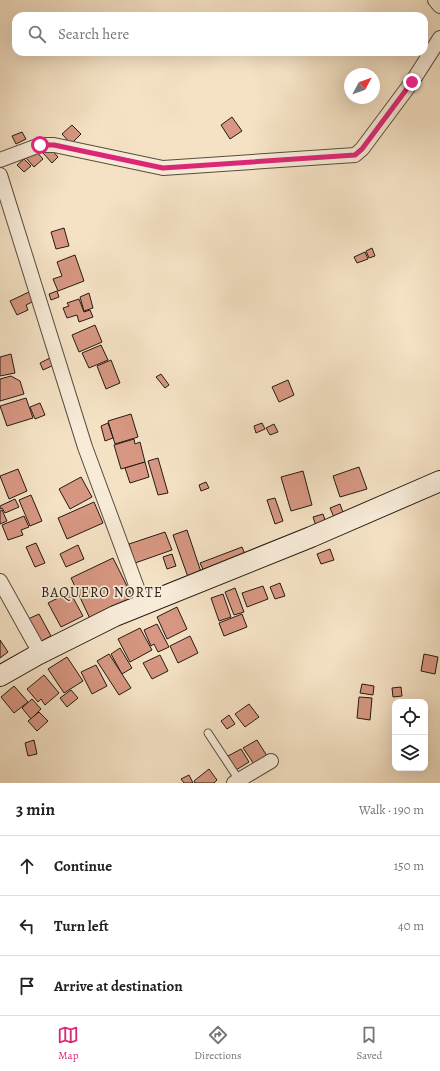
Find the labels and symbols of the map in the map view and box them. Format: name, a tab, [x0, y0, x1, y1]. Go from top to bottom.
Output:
north arrow	[344, 68, 380, 104]
route end	[403, 73, 421, 91]
route start	[31, 136, 49, 154]
district label: BAQUERO NORTE	[41, 583, 163, 602]

